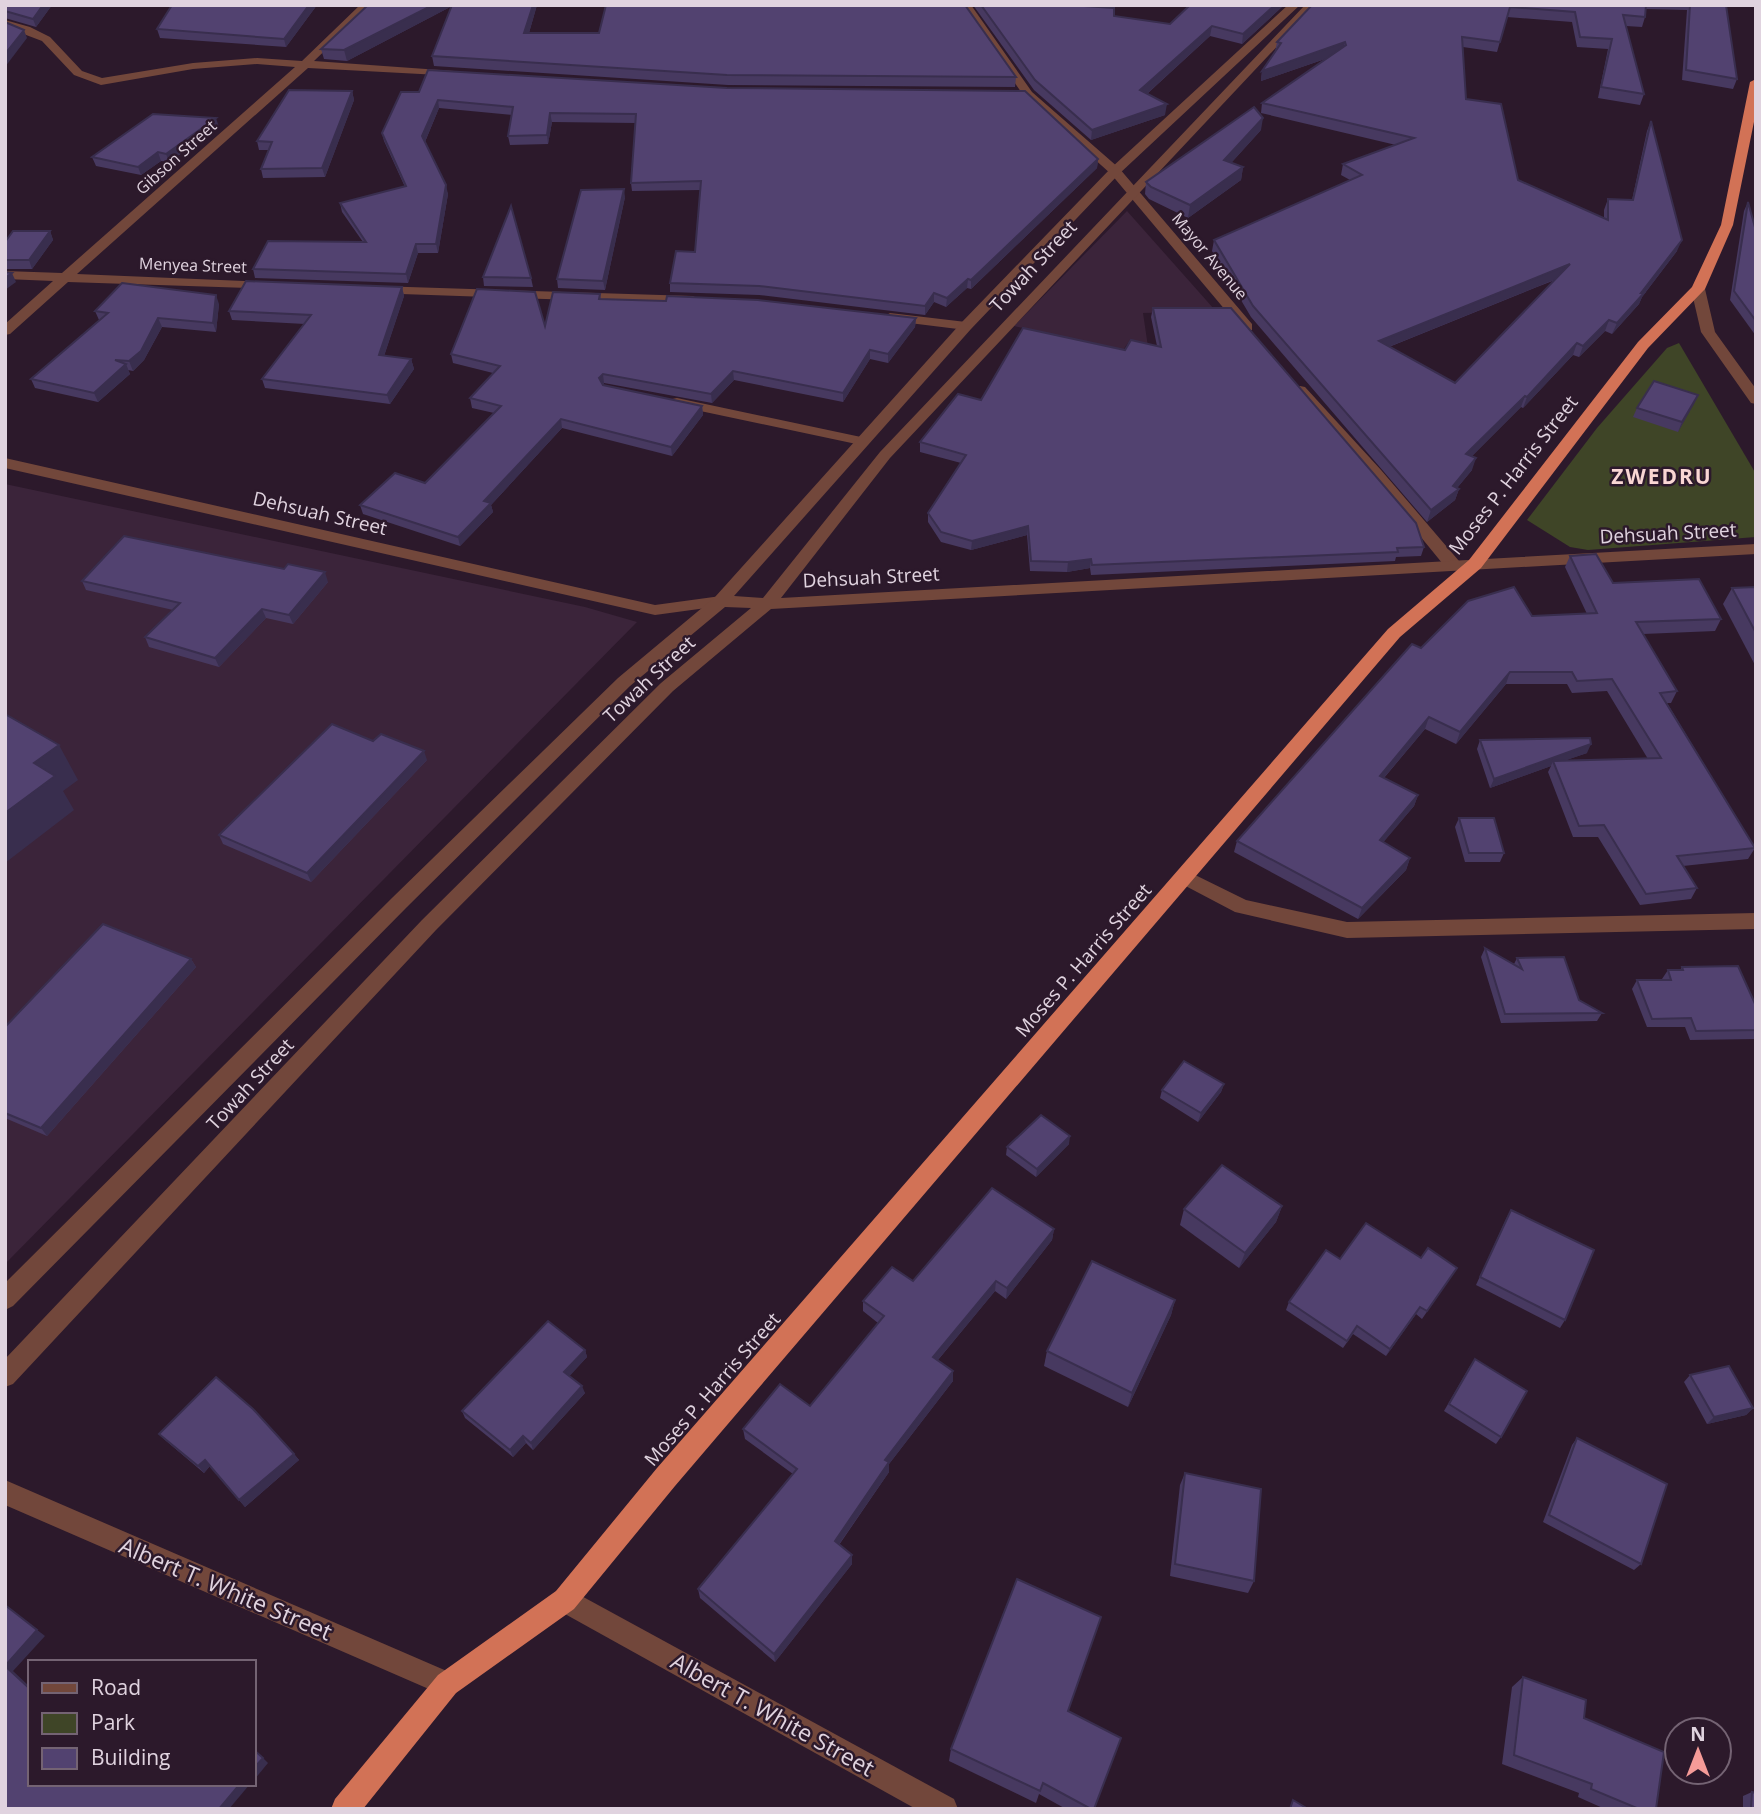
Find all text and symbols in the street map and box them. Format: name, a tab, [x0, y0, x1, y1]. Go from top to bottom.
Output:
street label: Gibson Street	[131, 115, 221, 199]
street label: Mayor Avenue	[1167, 208, 1253, 304]
street label: Towah Street	[984, 214, 1082, 318]
street label: Menyea Street	[139, 252, 248, 278]
street label: Moses P. Harris Street	[1443, 390, 1584, 560]
district label: ZWEDRU	[1611, 462, 1713, 490]
street label: Dehsuah Street	[250, 485, 390, 541]
street label: Dehsuah Street	[1599, 516, 1737, 550]
street label: Dehsuah Street	[802, 560, 940, 594]
street label: Towah Street	[597, 630, 701, 728]
street label: Moses P. Harris Street	[1009, 878, 1157, 1042]
street label: Towah Street	[201, 1032, 299, 1136]
street label: Moses P. Harris Street	[638, 1307, 786, 1471]
street label: Albert T. White Street	[115, 1529, 337, 1647]
street label: Albert T. White Street	[666, 1645, 880, 1783]
legend	[28, 1660, 256, 1786]
text: Road	[91, 1673, 141, 1701]
text: Park	[91, 1708, 135, 1736]
north arrow	[1663, 1716, 1733, 1786]
text: N	[1690, 1721, 1706, 1747]
text: Building	[91, 1743, 170, 1771]

